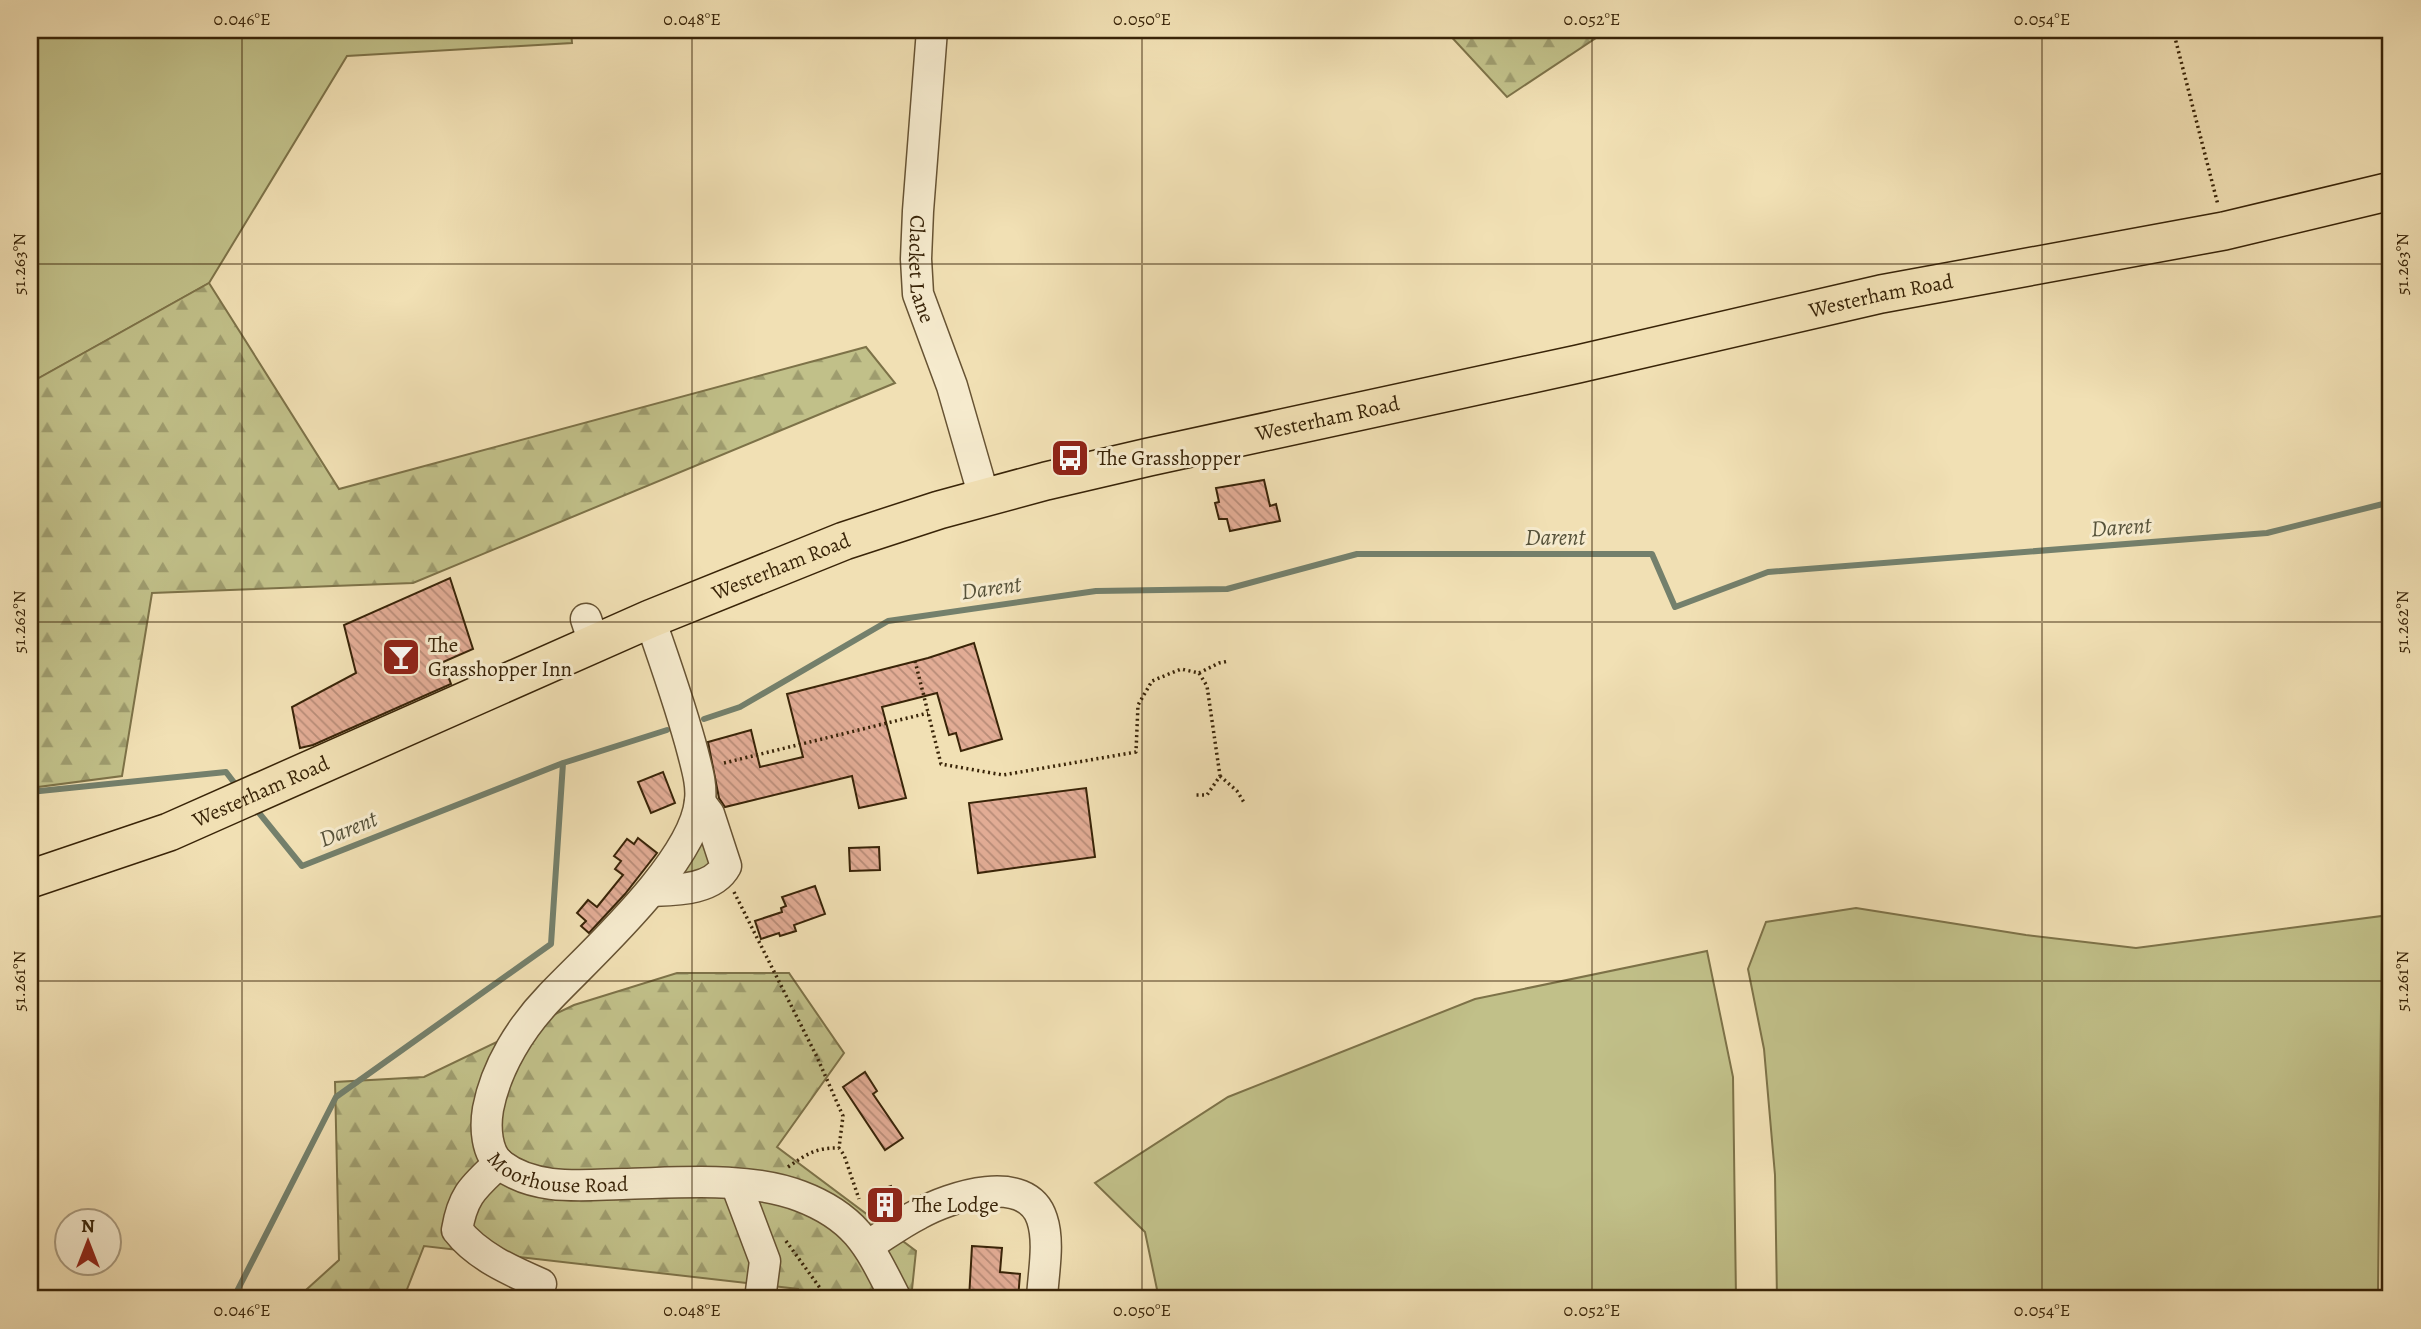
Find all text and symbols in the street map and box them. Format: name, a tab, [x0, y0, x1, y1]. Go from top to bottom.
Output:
text: 0.046°E	[213, 7, 271, 31]
text: 0.048°E	[663, 7, 721, 31]
text: 0.050°E	[1113, 7, 1171, 31]
text: 0.052°E	[1563, 7, 1621, 31]
text: 0.054°E	[2014, 7, 2070, 31]
street label: Clacket Lane	[902, 214, 941, 327]
text: 51.263°N	[7, 233, 31, 295]
text: 51.263°N	[2390, 233, 2414, 295]
street label: Westerham Road	[1805, 267, 1956, 324]
street label: Westerham Road	[1252, 389, 1403, 448]
bus stop icon: The Grasshopper	[1049, 437, 1091, 479]
place label: The Grasshopper	[1097, 444, 1241, 472]
water label: Darent	[2090, 509, 2153, 545]
water label: Darent	[1525, 522, 1586, 553]
street label: Westerham Road	[707, 526, 855, 607]
water label: Darent	[959, 568, 1024, 608]
text: 51.262°N	[7, 590, 31, 654]
text: 51.262°N	[2390, 590, 2414, 654]
place label: The Grasshopper Inn	[428, 631, 572, 683]
bar icon: The Grasshopper Inn	[380, 636, 422, 678]
street label: Westerham Road	[187, 749, 334, 834]
water label: Darent	[314, 803, 383, 855]
text: 51.261°N	[7, 951, 31, 1011]
text: 51.261°N	[2390, 951, 2414, 1011]
street label: Moorhouse Road	[481, 1146, 629, 1199]
building icon: The Lodge	[864, 1184, 906, 1226]
place label: The Lodge	[912, 1191, 999, 1219]
north arrow	[52, 1206, 122, 1276]
text: N	[81, 1213, 95, 1239]
text: 0.046°E	[213, 1298, 271, 1322]
text: 0.048°E	[663, 1298, 721, 1322]
text: 0.050°E	[1113, 1298, 1171, 1322]
text: 0.052°E	[1563, 1298, 1621, 1322]
text: 0.054°E	[2014, 1298, 2070, 1322]

